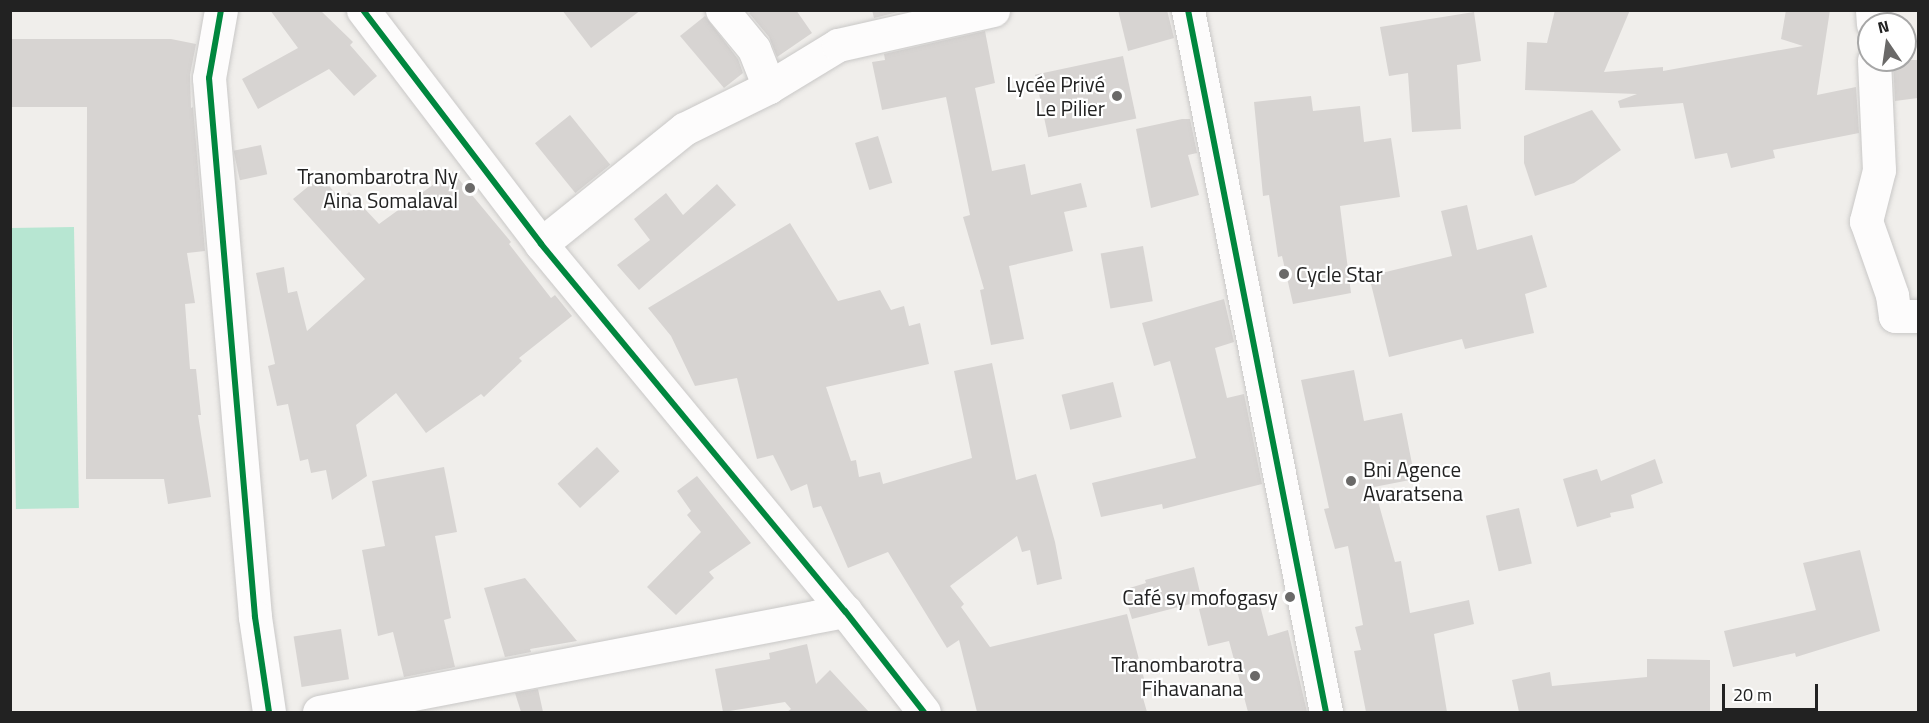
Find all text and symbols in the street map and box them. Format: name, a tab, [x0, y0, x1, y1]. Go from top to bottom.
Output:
north arrow	[1857, 12, 1917, 72]
text: N	[1875, 13, 1892, 39]
place label: Lycée Privé Le Pilier	[1006, 71, 1105, 121]
marker: Lycée Privé Le Pilier	[1110, 89, 1124, 103]
place label: Tranombarotra Ny Aina Somalaval	[297, 163, 458, 213]
marker: Tranombarotra Ny Aina Somalaval	[463, 181, 477, 195]
place label: Cycle Star	[1296, 261, 1383, 287]
marker: Cycle Star	[1277, 267, 1291, 281]
place label: Bni Agence Avaratsena	[1363, 456, 1463, 506]
marker: Bni Agence Avaratsena	[1344, 474, 1358, 488]
place label: Café sy mofogasy	[1122, 584, 1278, 610]
marker: Café sy mofogasy	[1283, 590, 1297, 604]
place label: Tranombarotra Fihavanana	[1111, 651, 1243, 701]
marker: Tranombarotra Fihavanana	[1248, 669, 1262, 683]
scale bar	[1725, 672, 1821, 710]
text: 20 m	[1733, 681, 1772, 708]

